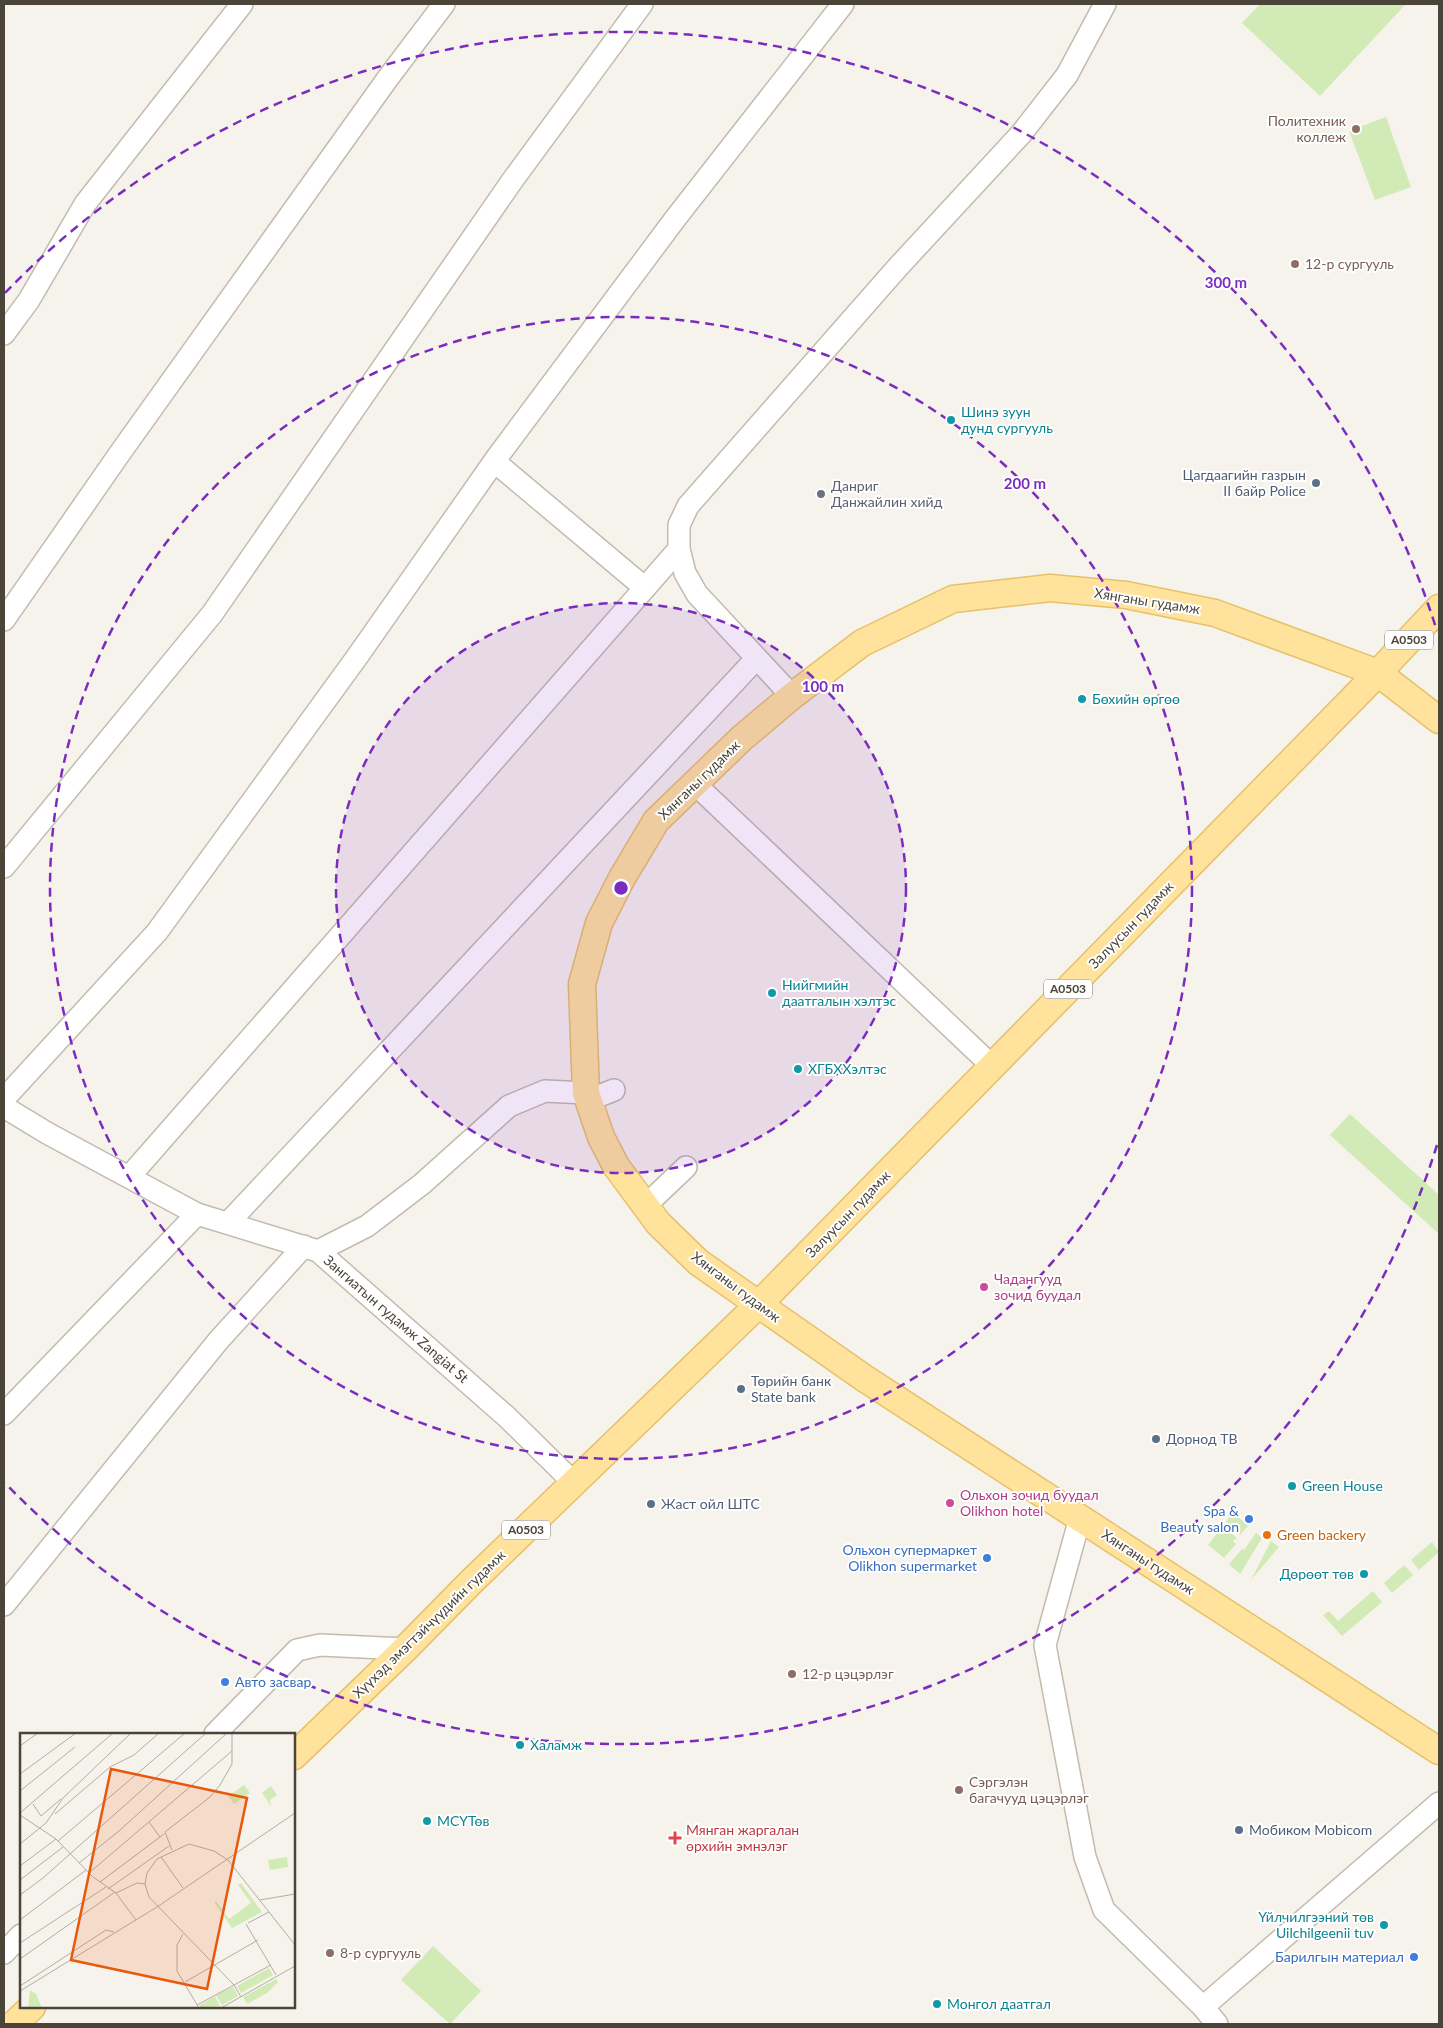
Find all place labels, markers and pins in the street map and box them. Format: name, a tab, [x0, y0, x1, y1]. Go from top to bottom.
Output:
place label: Политехник коллеж	[1268, 112, 1347, 145]
marker: Политехник коллеж	[1350, 123, 1362, 135]
place label: 12-р сургууль	[1305, 255, 1394, 272]
marker: 12-р сургууль	[1289, 258, 1301, 270]
place label: Шинэ зуун дунд сургууль	[961, 403, 1053, 436]
marker: Шинэ зуун дунд сургууль	[945, 414, 957, 426]
place label: Цагдаагийн газрын II байр Police	[1183, 466, 1306, 499]
place label: Данриг Данжайлин хийд	[831, 477, 943, 510]
marker: Цагдаагийн газрын II байр Police	[1310, 477, 1322, 489]
marker: Данриг Данжайлин хийд	[815, 488, 827, 500]
place label: Бөхийн өргөө	[1092, 690, 1180, 707]
marker: Бөхийн өргөө	[1076, 693, 1088, 705]
centre of rings	[612, 879, 630, 897]
place label: Нийгмийн даатгалын хэлтэс	[782, 976, 896, 1009]
marker: Нийгмийн даатгалын хэлтэс	[766, 987, 778, 999]
place label: ХГБХХэлтэс	[808, 1060, 887, 1077]
marker: ХГБХХэлтэс	[792, 1063, 804, 1075]
place label: Чадангууд зочид буудал	[994, 1270, 1081, 1303]
marker: Чадангууд зочид буудал	[978, 1281, 990, 1293]
place label: Төрийн банк State bank	[751, 1372, 832, 1405]
marker: Төрийн банк State bank	[735, 1383, 747, 1395]
place label: Дорнод ТВ	[1166, 1430, 1237, 1447]
marker: Дорнод ТВ	[1150, 1433, 1162, 1445]
place label: Green House	[1302, 1477, 1383, 1494]
marker: Green House	[1286, 1480, 1298, 1492]
place label: Ольхон зочид буудал Olikhon hotel	[960, 1486, 1099, 1519]
place label: Жаст ойл ШТС	[661, 1495, 760, 1512]
marker: Ольхон зочид буудал Olikhon hotel	[944, 1497, 956, 1509]
marker: Жаст ойл ШТС	[645, 1498, 657, 1510]
place label: Spa & Beauty salon	[1160, 1502, 1239, 1535]
marker: Spa & Beauty salon	[1243, 1513, 1255, 1525]
place label: Green backery	[1277, 1526, 1367, 1543]
marker: Green backery	[1261, 1529, 1273, 1541]
place label: Ольхон супермаркет Olikhon supermarket	[843, 1541, 977, 1574]
marker: Ольхон супермаркет Olikhon supermarket	[981, 1552, 993, 1564]
place label: Дөрөөт төв	[1280, 1565, 1354, 1582]
marker: Дөрөөт төв	[1358, 1568, 1370, 1580]
place label: 12-р цэцэрлэг	[802, 1665, 894, 1682]
marker: 12-р цэцэрлэг	[786, 1668, 798, 1680]
place label: Авто засвар	[235, 1673, 311, 1690]
marker: Авто засвар	[219, 1676, 231, 1688]
place label: Халамж	[530, 1736, 582, 1753]
marker: Халамж	[514, 1739, 526, 1751]
place label: Сэргэлэн багачууд цэцэрлэг	[969, 1773, 1089, 1806]
marker: Сэргэлэн багачууд цэцэрлэг	[953, 1784, 965, 1796]
place label: МСҮТөв	[437, 1812, 490, 1829]
marker: МСҮТөв	[421, 1815, 433, 1827]
place label: Мянган жаргалан өрхийн эмнэлэг	[686, 1821, 799, 1854]
place label: Мобиком Mobicom	[1249, 1821, 1372, 1838]
marker: Мобиком Mobicom	[1233, 1824, 1245, 1836]
marker: Мянган жаргалан өрхийн эмнэлэг	[668, 1831, 682, 1845]
place label: Үйлчилгээний төв Uilchilgeenii tuv	[1258, 1908, 1375, 1941]
marker: Үйлчилгээний төв Uilchilgeenii tuv	[1378, 1919, 1390, 1931]
place label: 8-р сургууль	[340, 1944, 421, 1961]
marker: 8-р сургууль	[324, 1947, 336, 1959]
place label: Барилгын материал	[1275, 1948, 1404, 1965]
marker: Барилгын материал	[1408, 1951, 1420, 1963]
place label: Монгол даатгал	[947, 1995, 1051, 2012]
marker: Монгол даатгал	[931, 1998, 943, 2010]

